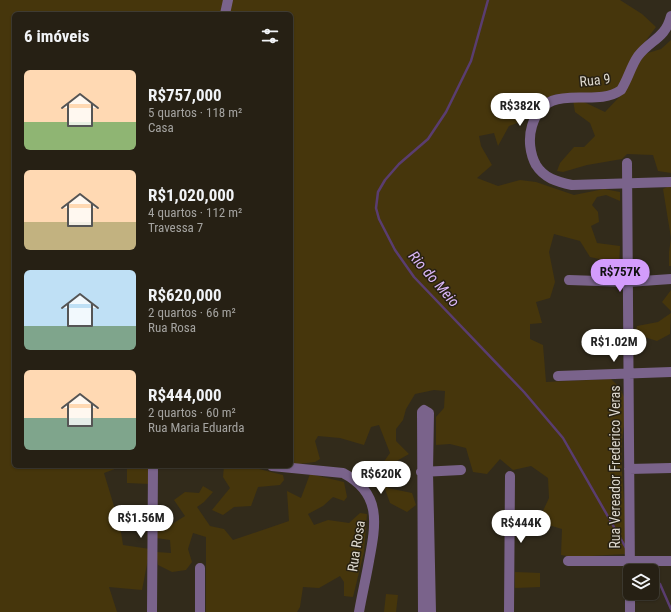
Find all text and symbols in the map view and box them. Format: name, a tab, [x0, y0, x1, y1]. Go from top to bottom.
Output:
icon: filters	[259, 25, 281, 47]
text: 6 imóveis	[24, 26, 89, 46]
street label: Rua 9	[579, 70, 611, 90]
text: R$757,000	[148, 85, 222, 105]
icon: home	[56, 86, 104, 134]
pin: R$382K	[487, 93, 553, 127]
text: R$382K	[500, 98, 540, 113]
text: 5 quartos · 118 m²	[148, 105, 242, 120]
text: Casa	[148, 120, 174, 135]
text: R$1,020,000	[148, 185, 234, 205]
icon: home	[56, 186, 104, 234]
text: 4 quartos · 112 m²	[148, 205, 242, 220]
text: Travessa 7	[148, 220, 203, 235]
water label: Rio do Meio	[405, 247, 463, 311]
pin: R$757K	[587, 259, 653, 293]
text: R$757K	[600, 264, 640, 279]
text: R$620,000	[148, 285, 222, 305]
icon: home	[56, 286, 104, 334]
text: 2 quartos · 66 m²	[148, 305, 236, 320]
text: Rua Rosa	[148, 320, 196, 335]
pin: R$1.02M	[577, 329, 651, 363]
text: R$1.02M	[590, 334, 638, 349]
text: R$444,000	[148, 385, 222, 405]
street label: Rua Vereador Frederico Veras	[607, 385, 623, 549]
icon: home	[56, 386, 104, 434]
text: 2 quartos · 60 m²	[148, 405, 236, 420]
text: Rua Maria Eduarda	[148, 420, 244, 435]
pin: R$620K	[348, 461, 414, 495]
text: R$620K	[361, 466, 401, 481]
pin: R$1.56M	[104, 505, 178, 539]
text: R$1.56M	[117, 510, 165, 525]
pin: R$444K	[488, 510, 554, 544]
text: R$444K	[501, 515, 541, 530]
street label: Rua Rosa	[344, 519, 368, 573]
map controls	[623, 564, 659, 600]
button: layers	[623, 564, 659, 600]

